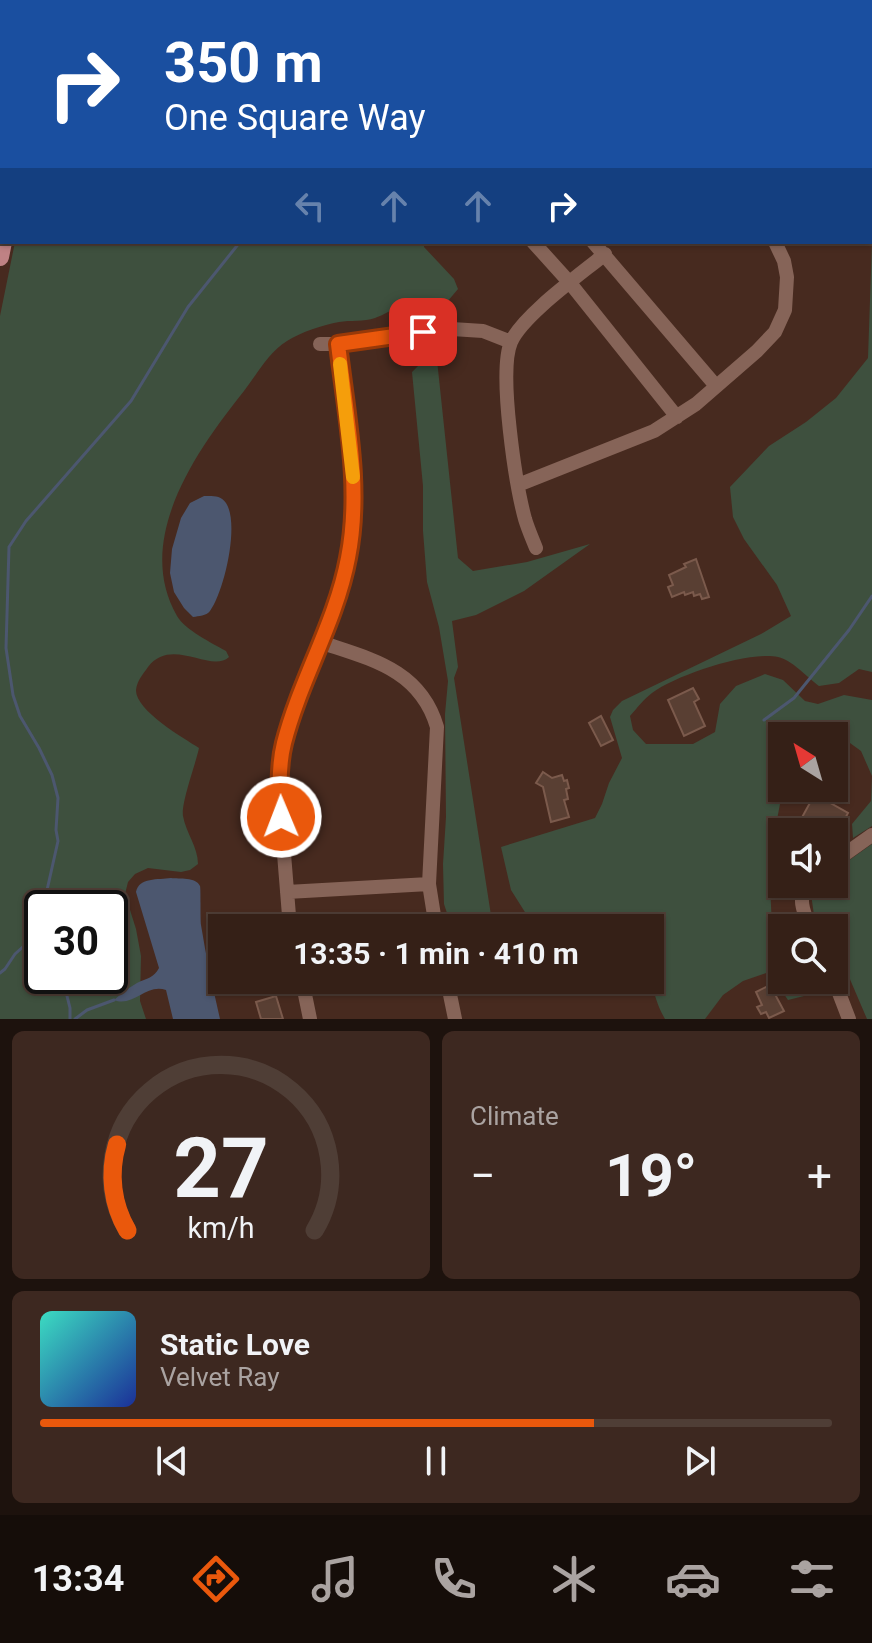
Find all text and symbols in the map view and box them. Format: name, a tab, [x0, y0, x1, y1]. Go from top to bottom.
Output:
text: 350 m	[164, 30, 323, 96]
icon: right	[32, 32, 136, 136]
text: One Square Way	[164, 97, 426, 139]
icon: left	[288, 184, 332, 228]
icon: ahead	[372, 184, 416, 228]
icon: ahead	[456, 184, 500, 228]
icon: right	[540, 184, 584, 228]
pin	[389, 298, 457, 366]
icon: arrive	[401, 310, 445, 354]
north arrow	[768, 722, 848, 802]
map controls	[768, 722, 848, 994]
position arrow	[239, 775, 323, 859]
button: sound	[768, 818, 848, 898]
speed limit sign: 30	[24, 890, 128, 994]
button: search	[768, 914, 848, 994]
text: 13:35 · 1 min · 410 m	[293, 936, 579, 971]
text: Climate	[470, 1101, 559, 1131]
text: 27	[173, 1120, 269, 1217]
text: 19°	[605, 1140, 697, 1211]
text: −	[470, 1150, 495, 1202]
text: +	[807, 1150, 832, 1202]
text: km/h	[187, 1211, 255, 1245]
text: Static Love	[160, 1327, 310, 1362]
text: Velvet Ray	[160, 1362, 280, 1392]
icon: previous	[150, 1439, 194, 1483]
icon: pause	[414, 1439, 458, 1483]
icon: next	[678, 1439, 722, 1483]
icon: directions	[188, 1551, 244, 1607]
icon: music	[307, 1551, 363, 1607]
icon: phone	[426, 1551, 482, 1607]
icon: climate	[546, 1551, 602, 1607]
icon: car	[665, 1551, 721, 1607]
icon: filters	[784, 1551, 840, 1607]
text: 13:34	[32, 1558, 124, 1600]

